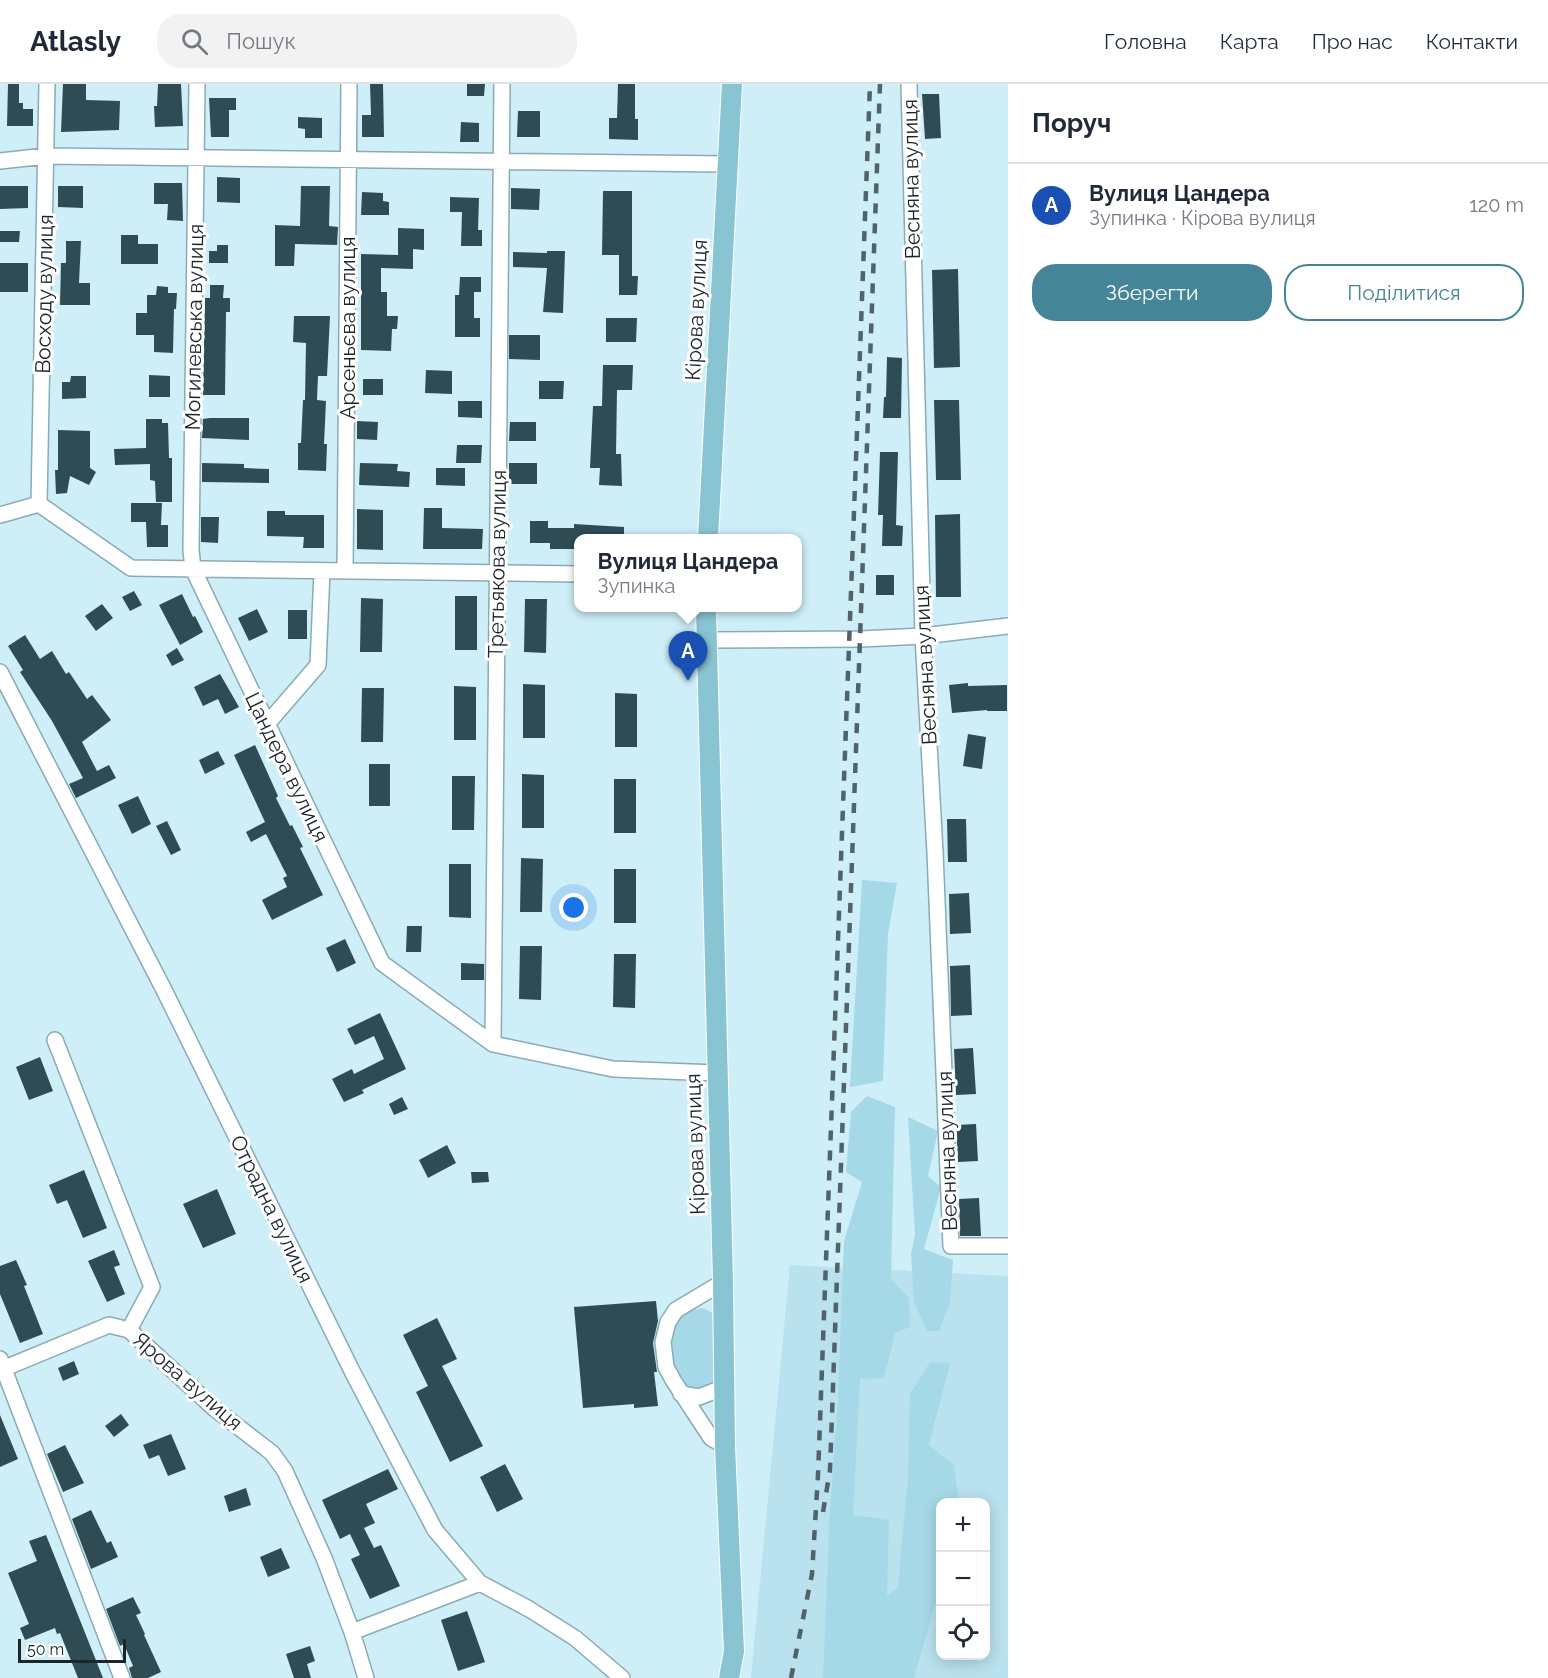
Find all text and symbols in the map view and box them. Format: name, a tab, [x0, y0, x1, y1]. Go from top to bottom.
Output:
search box	[157, 14, 577, 68]
text: Atlasly	[30, 25, 121, 58]
icon: search	[178, 25, 211, 58]
text: Пошук	[226, 28, 296, 54]
text: Головна	[1104, 29, 1187, 54]
text: Карта	[1220, 29, 1279, 54]
text: Про нас	[1312, 29, 1393, 54]
text: Контакти	[1426, 29, 1518, 54]
street label: Весняна вулиця	[897, 99, 925, 259]
text: Поруч	[1032, 108, 1111, 138]
text: Вулиця Цандера	[1089, 180, 1270, 206]
text: A	[1045, 193, 1058, 217]
text: 120 m	[1469, 193, 1524, 217]
text: Зупинка · Кірова вулиця	[1089, 206, 1316, 230]
street label: Восходу вулиця	[30, 214, 58, 374]
street label: Могилевська вулиця	[180, 223, 208, 431]
street label: Арсеньєва вулиця	[335, 236, 360, 420]
street label: Кірова вулиця	[680, 239, 712, 381]
button: Зберегти	[1032, 264, 1272, 321]
button: Поділитися	[1284, 264, 1524, 321]
street label: Третьякова вулиця	[483, 470, 511, 658]
popup	[574, 534, 802, 612]
text: Вулиця Цандера	[598, 548, 778, 574]
text: Зупинка	[598, 574, 675, 598]
street label: Весняна вулиця	[908, 584, 942, 746]
pin: A	[668, 632, 708, 681]
street label: Цандера вулиця	[240, 688, 334, 846]
your location	[559, 893, 588, 922]
street label: Весняна вулиця	[932, 1071, 962, 1231]
street label: Кірова вулиця	[680, 1073, 710, 1215]
street label: Отрадна вулиця	[225, 1131, 319, 1287]
street label: Ярова вулиця	[128, 1327, 248, 1435]
map controls	[936, 1498, 990, 1660]
button: +	[936, 1498, 990, 1552]
button: −	[936, 1552, 990, 1606]
button: locate	[936, 1606, 990, 1660]
scale bar	[18, 1636, 126, 1664]
text: 50 m	[27, 1640, 64, 1659]

